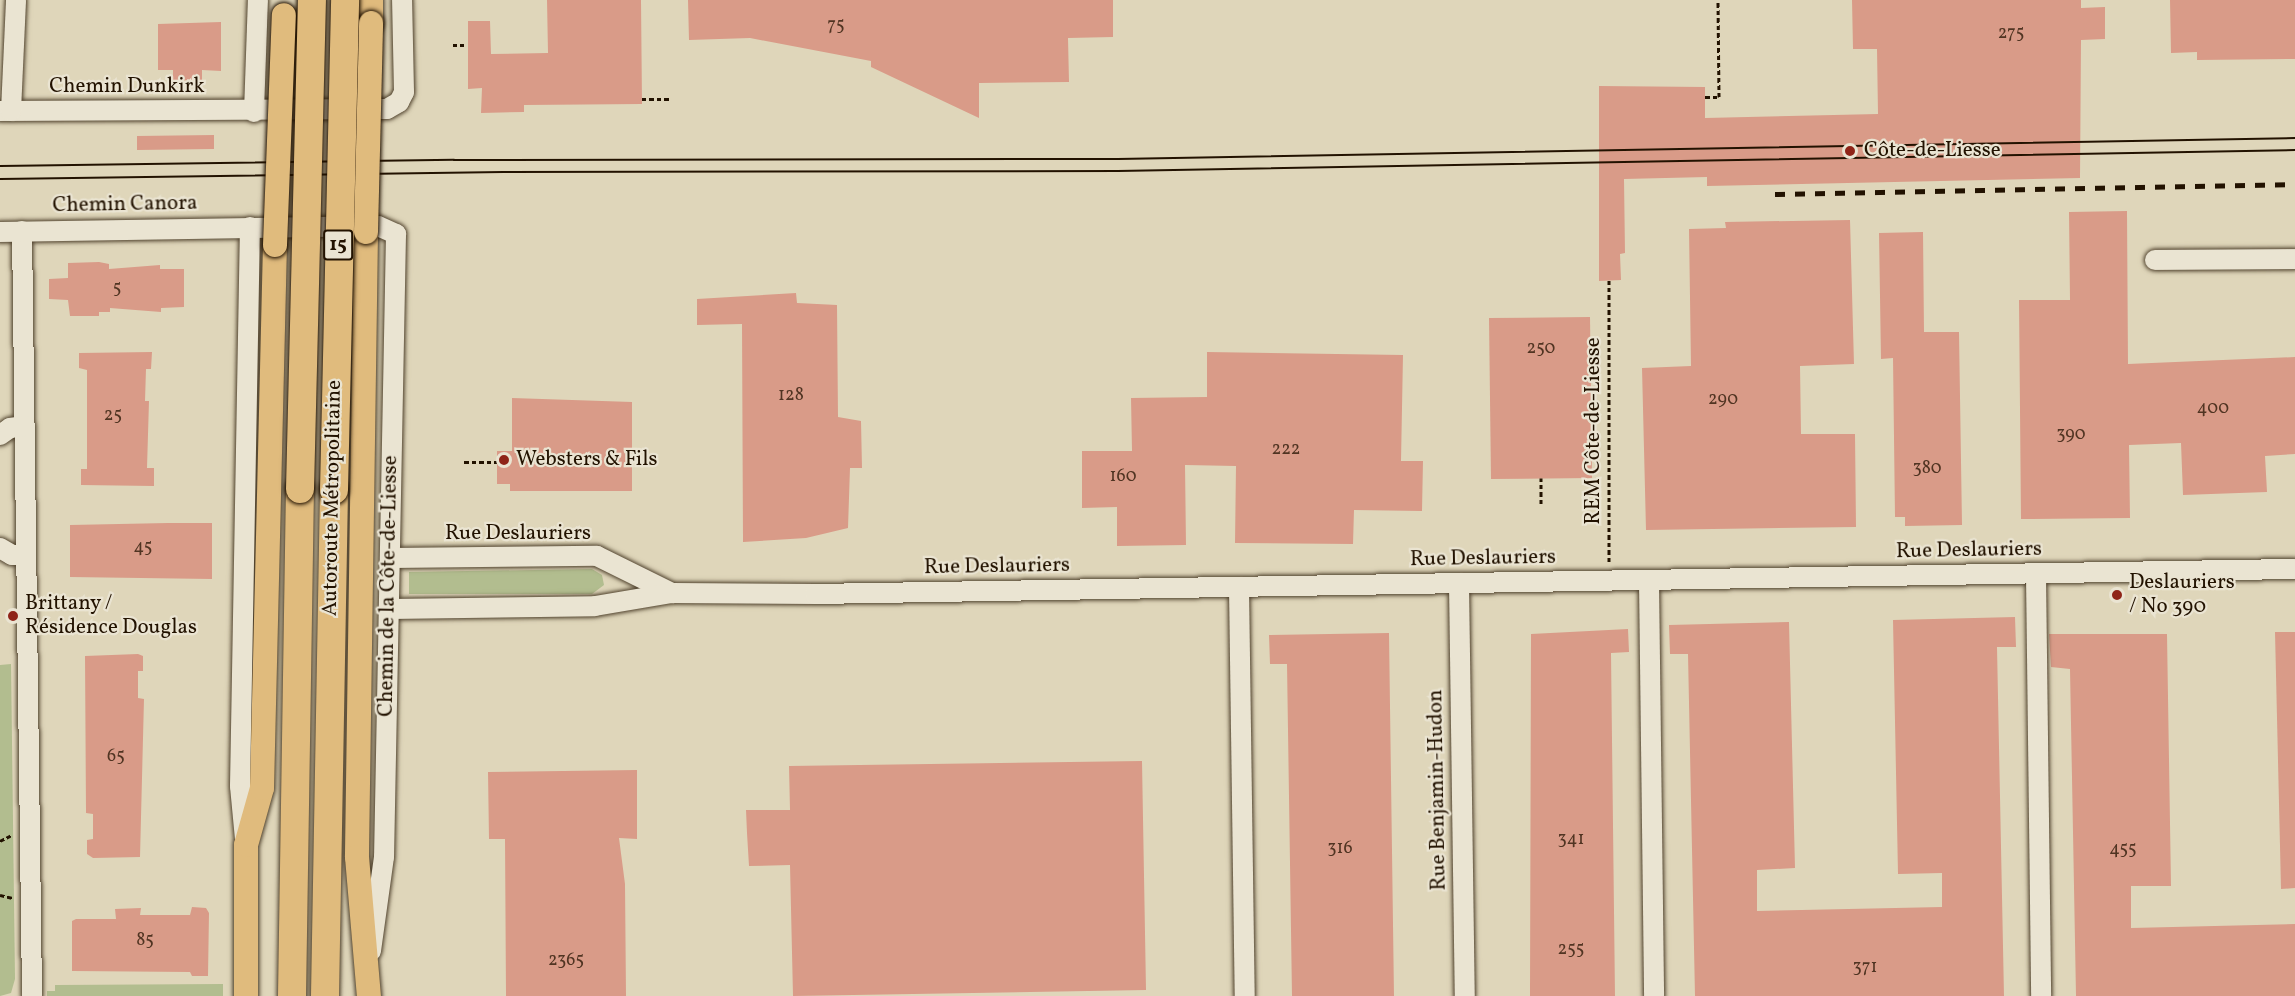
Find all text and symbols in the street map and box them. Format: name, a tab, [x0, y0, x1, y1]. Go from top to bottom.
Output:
house number: 75	[827, 15, 845, 37]
house number: 275	[1998, 23, 2024, 45]
street label: Chemin Dunkirk	[49, 74, 205, 100]
place label: Côte-de-Liesse	[1864, 138, 2001, 164]
marker: Côte-de-Liesse	[1841, 142, 1859, 160]
street label: Chemin Canora	[52, 191, 198, 219]
road number: 15	[323, 228, 353, 262]
house number: 5	[113, 278, 121, 300]
street label: REM Côte-de-Liesse	[1581, 337, 1607, 525]
house number: 250	[1527, 338, 1555, 360]
street label: Autoroute Métropolitaine	[318, 380, 348, 616]
house number: 128	[778, 385, 804, 407]
house number: 290	[1708, 389, 1738, 411]
house number: 400	[2197, 398, 2229, 420]
house number: 25	[104, 405, 122, 427]
house number: 390	[2056, 424, 2086, 446]
house number: 222	[1272, 439, 1300, 461]
place label: Websters & Fils	[516, 447, 657, 473]
marker: Websters & Fils	[497, 453, 511, 467]
street label: Chemin de la Côte-de-Liesse	[374, 455, 404, 717]
house number: 380	[1912, 458, 1942, 480]
house number: 160	[1110, 466, 1136, 488]
street label: Rue Deslauriers	[445, 521, 591, 547]
house number: 45	[134, 537, 152, 559]
street label: Rue Deslauriers	[1896, 537, 2042, 565]
street label: Rue Deslauriers	[1410, 545, 1556, 573]
street label: Rue Deslauriers	[924, 553, 1070, 581]
place label: Deslauriers / No 390	[2129, 570, 2235, 620]
marker: Deslauriers / No 390	[2110, 588, 2124, 602]
place label: Brittany / Résidence Douglas	[25, 591, 197, 641]
marker: Brittany / Résidence Douglas	[6, 609, 20, 623]
street label: Rue Benjamin-Hudon	[1424, 689, 1452, 891]
house number: 65	[107, 746, 125, 768]
house number: 341	[1558, 829, 1584, 851]
house number: 316	[1327, 838, 1353, 860]
house number: 455	[2109, 839, 2137, 861]
house number: 85	[136, 930, 154, 952]
house number: 255	[1558, 939, 1584, 961]
house number: 2365	[548, 950, 584, 972]
house number: 371	[1853, 957, 1877, 979]

